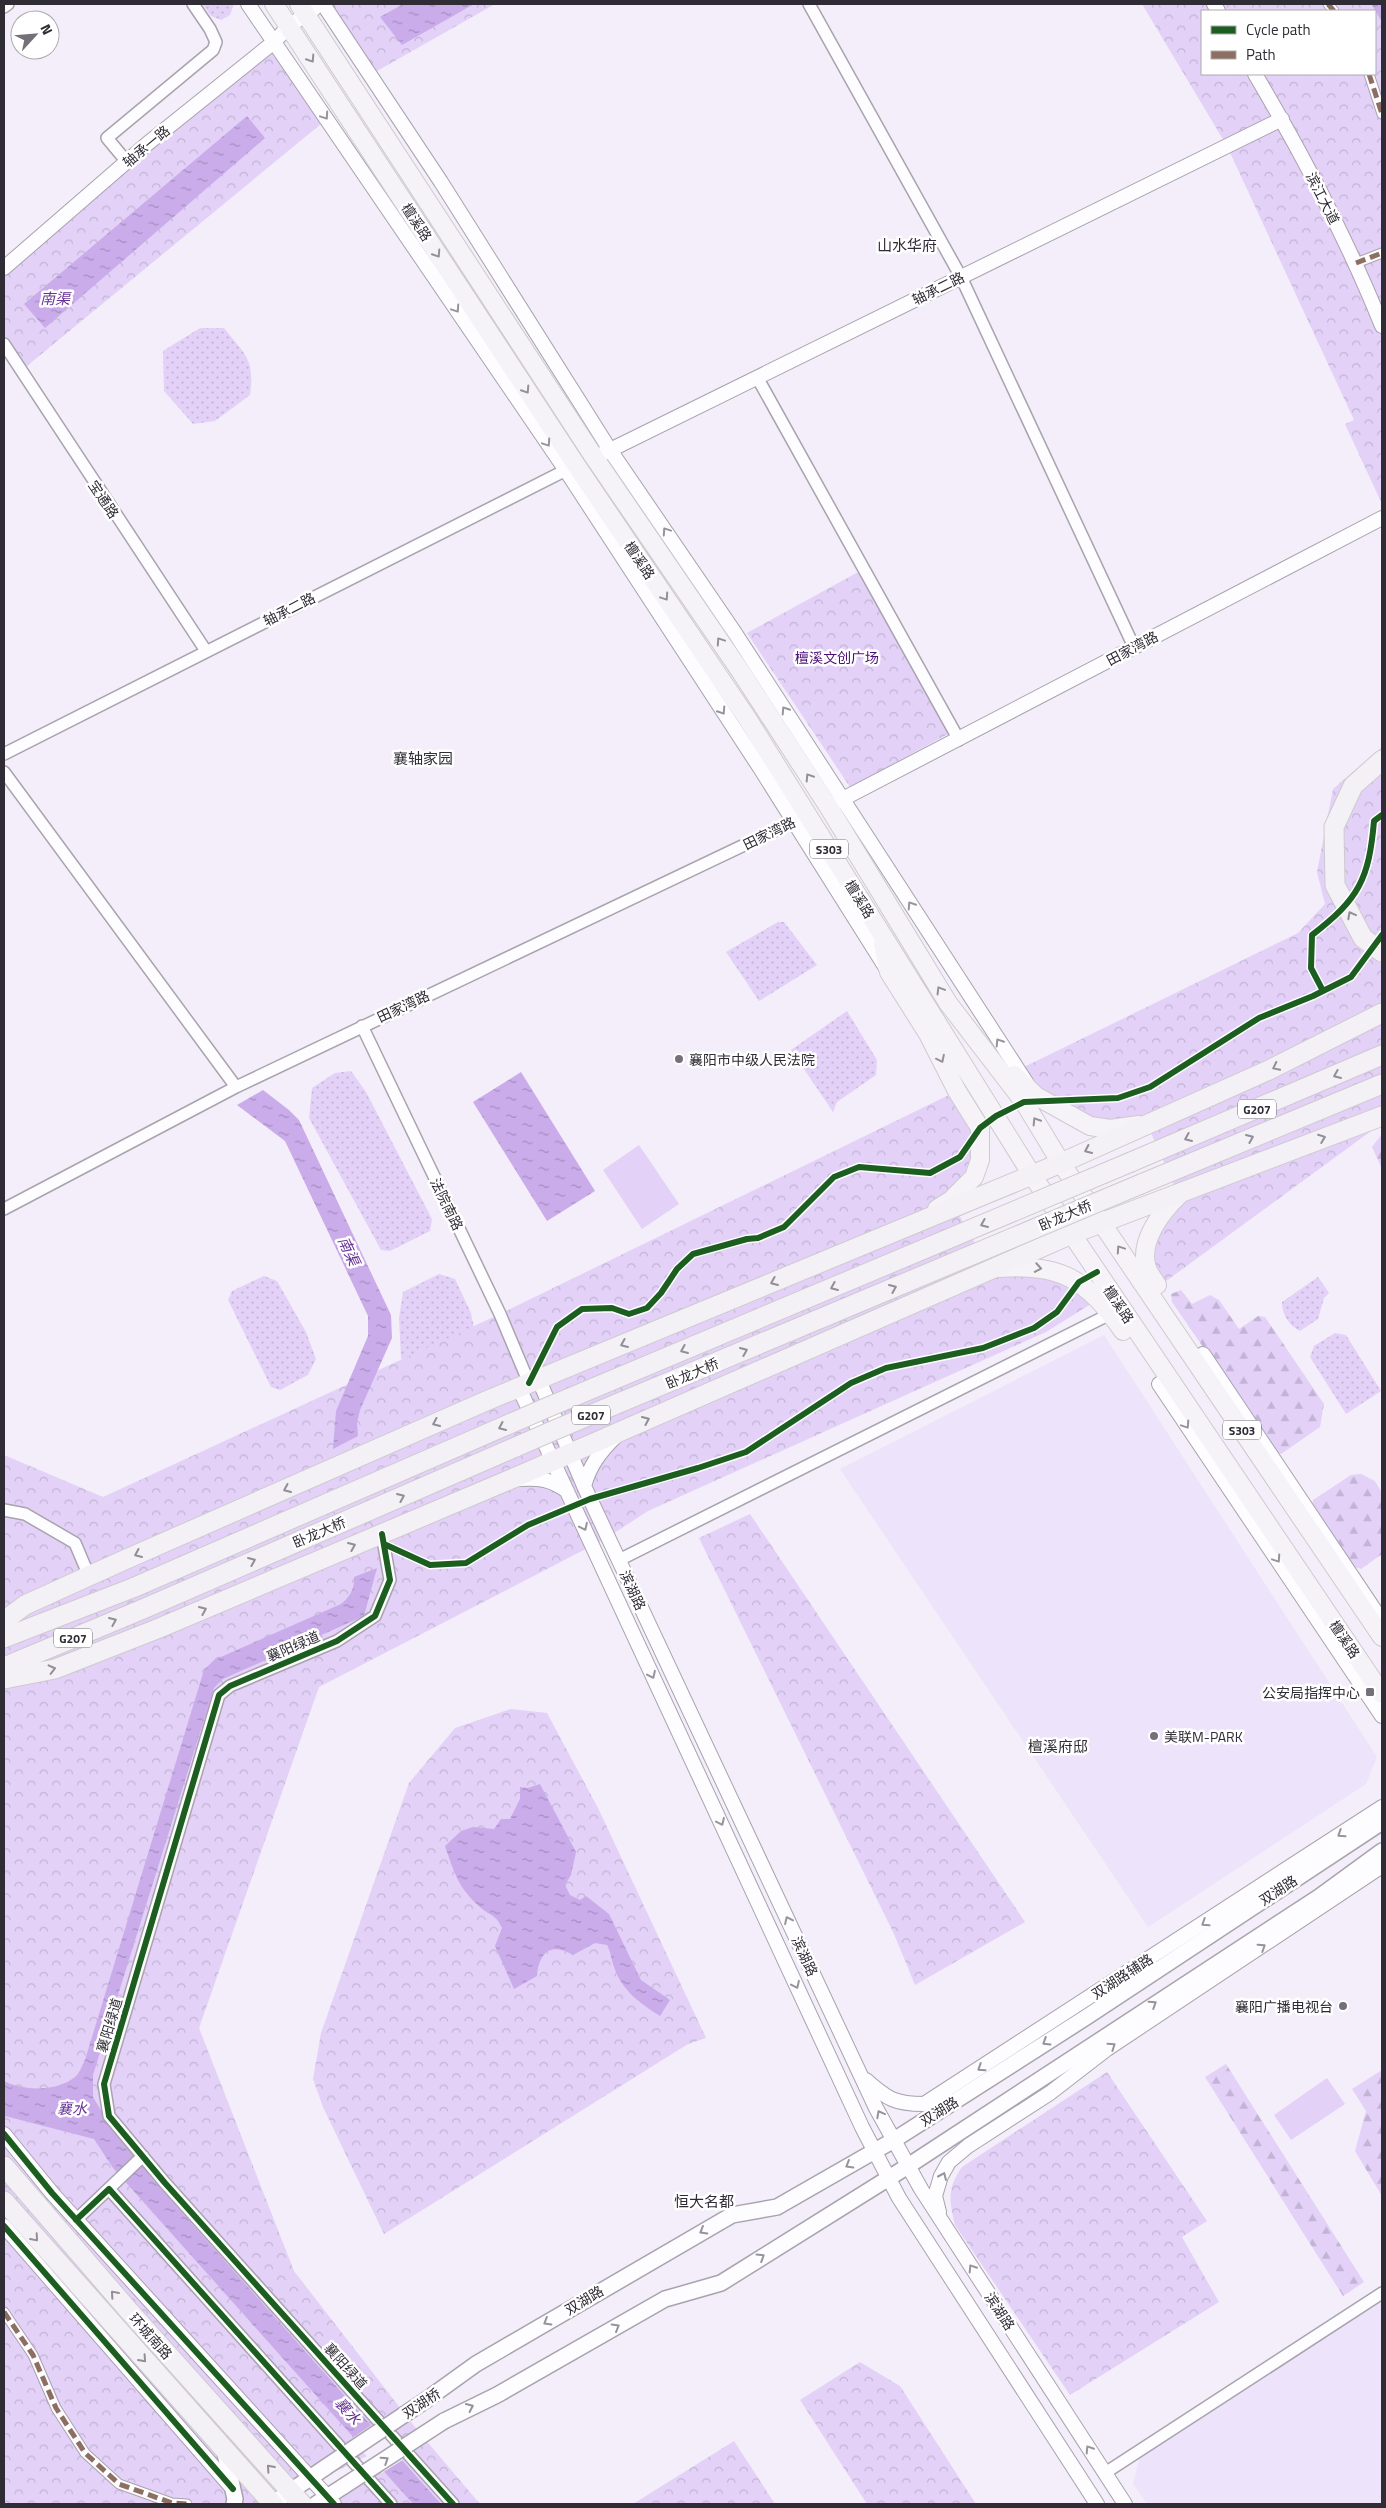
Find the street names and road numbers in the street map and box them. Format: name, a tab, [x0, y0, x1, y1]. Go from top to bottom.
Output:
street label: 轴承一路	[118, 120, 174, 172]
street label: 滨江大道	[1301, 168, 1345, 228]
street label: 檀溪路	[397, 199, 437, 245]
street label: 轴承二路	[908, 266, 968, 310]
street label: 宝通路	[84, 476, 124, 522]
street label: 檀溪路	[620, 537, 660, 583]
street label: 轴承二路	[259, 587, 319, 631]
street label: 田家湾路	[1102, 626, 1162, 670]
street label: 田家湾路	[739, 811, 799, 855]
road number: S303	[810, 840, 848, 859]
street label: 檀溪路	[840, 876, 880, 922]
street label: 田家湾路	[373, 985, 433, 1027]
road number: G207	[1238, 1100, 1276, 1118]
street label: 法院南路	[425, 1174, 469, 1234]
street label: 卧龙大桥	[1035, 1194, 1095, 1236]
street label: 檀溪路	[1099, 1281, 1139, 1327]
street label: 卧龙大桥	[662, 1352, 722, 1394]
road number: G207	[572, 1406, 610, 1424]
road number: S303	[1223, 1420, 1261, 1440]
street label: 卧龙大桥	[289, 1511, 349, 1553]
street label: 滨湖路	[615, 1567, 651, 1613]
street label: 檀溪路	[1325, 1616, 1365, 1662]
street label: 襄阳绿道	[263, 1625, 323, 1667]
road number: G207	[54, 1629, 92, 1648]
street label: 双湖路	[1255, 1870, 1301, 1910]
street label: 滨湖路	[787, 1933, 823, 1979]
street label: 双湖路辅路	[1087, 1948, 1157, 2004]
street label: 襄阳绿道	[91, 1995, 127, 2055]
street label: 双湖路	[916, 2091, 962, 2131]
street label: 双湖路	[561, 2280, 607, 2320]
street label: 滨湖路	[980, 2288, 1020, 2334]
street label: 环城南路	[124, 2308, 178, 2364]
street label: 襄阳绿道	[319, 2338, 373, 2394]
street label: 双湖桥	[398, 2383, 444, 2423]

